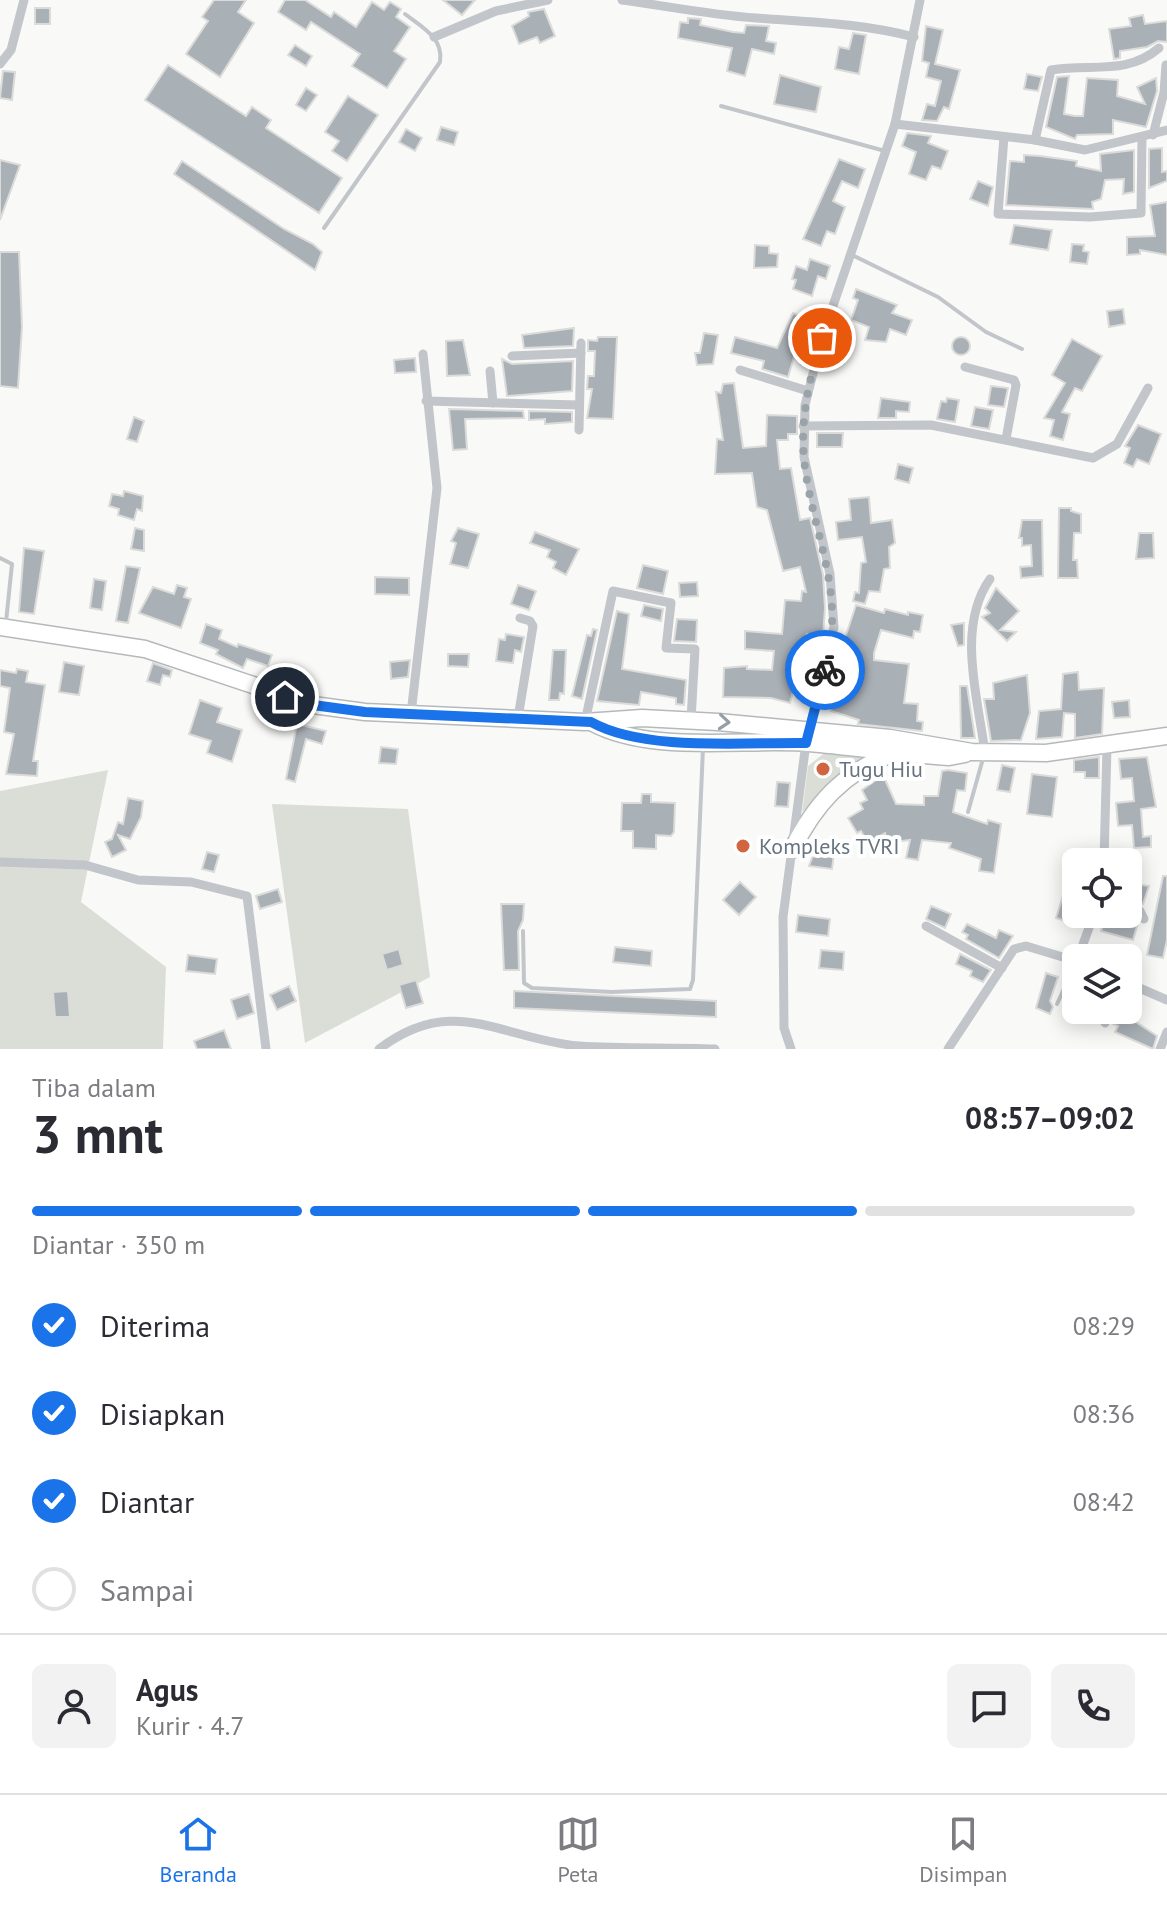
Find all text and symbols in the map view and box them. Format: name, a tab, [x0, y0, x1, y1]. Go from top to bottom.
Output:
pin	[788, 304, 856, 372]
icon: bag	[800, 316, 844, 360]
courier	[785, 630, 865, 710]
icon: bike	[803, 648, 847, 692]
pin	[251, 663, 319, 731]
icon: home	[263, 675, 307, 719]
one-way arrow	[718, 714, 731, 731]
place label: Tugu Hiu	[839, 755, 923, 783]
marker: Tugu Hiu	[814, 760, 832, 778]
place label: Kompleks TVRI	[759, 832, 900, 860]
marker: Kompleks TVRI	[734, 837, 752, 855]
map controls	[1062, 848, 1142, 1024]
button: locate	[1062, 848, 1142, 928]
button: layers	[1062, 944, 1142, 1024]
text: Tiba dalam	[32, 1071, 156, 1104]
text: 08:57–09:02	[965, 1098, 1135, 1137]
text: 3 mnt	[32, 1100, 163, 1167]
text: Diantar · 350 m	[32, 1228, 205, 1261]
icon: check	[32, 1303, 76, 1347]
text: Diterima	[100, 1306, 210, 1345]
text: 08:29	[1073, 1309, 1135, 1342]
icon: check	[32, 1391, 76, 1435]
text: Disiapkan	[100, 1394, 225, 1433]
text: 08:36	[1073, 1397, 1135, 1430]
icon: check	[32, 1479, 76, 1523]
text: Diantar	[100, 1482, 194, 1521]
text: 08:42	[1073, 1485, 1135, 1518]
text: Sampai	[100, 1570, 194, 1609]
button: person	[32, 1664, 116, 1748]
button: chat	[947, 1664, 1031, 1748]
button: phone	[1051, 1664, 1135, 1748]
text: Agus	[136, 1670, 198, 1709]
text: Kurir · 4.7	[136, 1709, 245, 1742]
tab: Beranda	[160, 1812, 237, 1888]
tab: Peta	[556, 1812, 600, 1888]
tab: Disimpan	[919, 1812, 1007, 1888]

